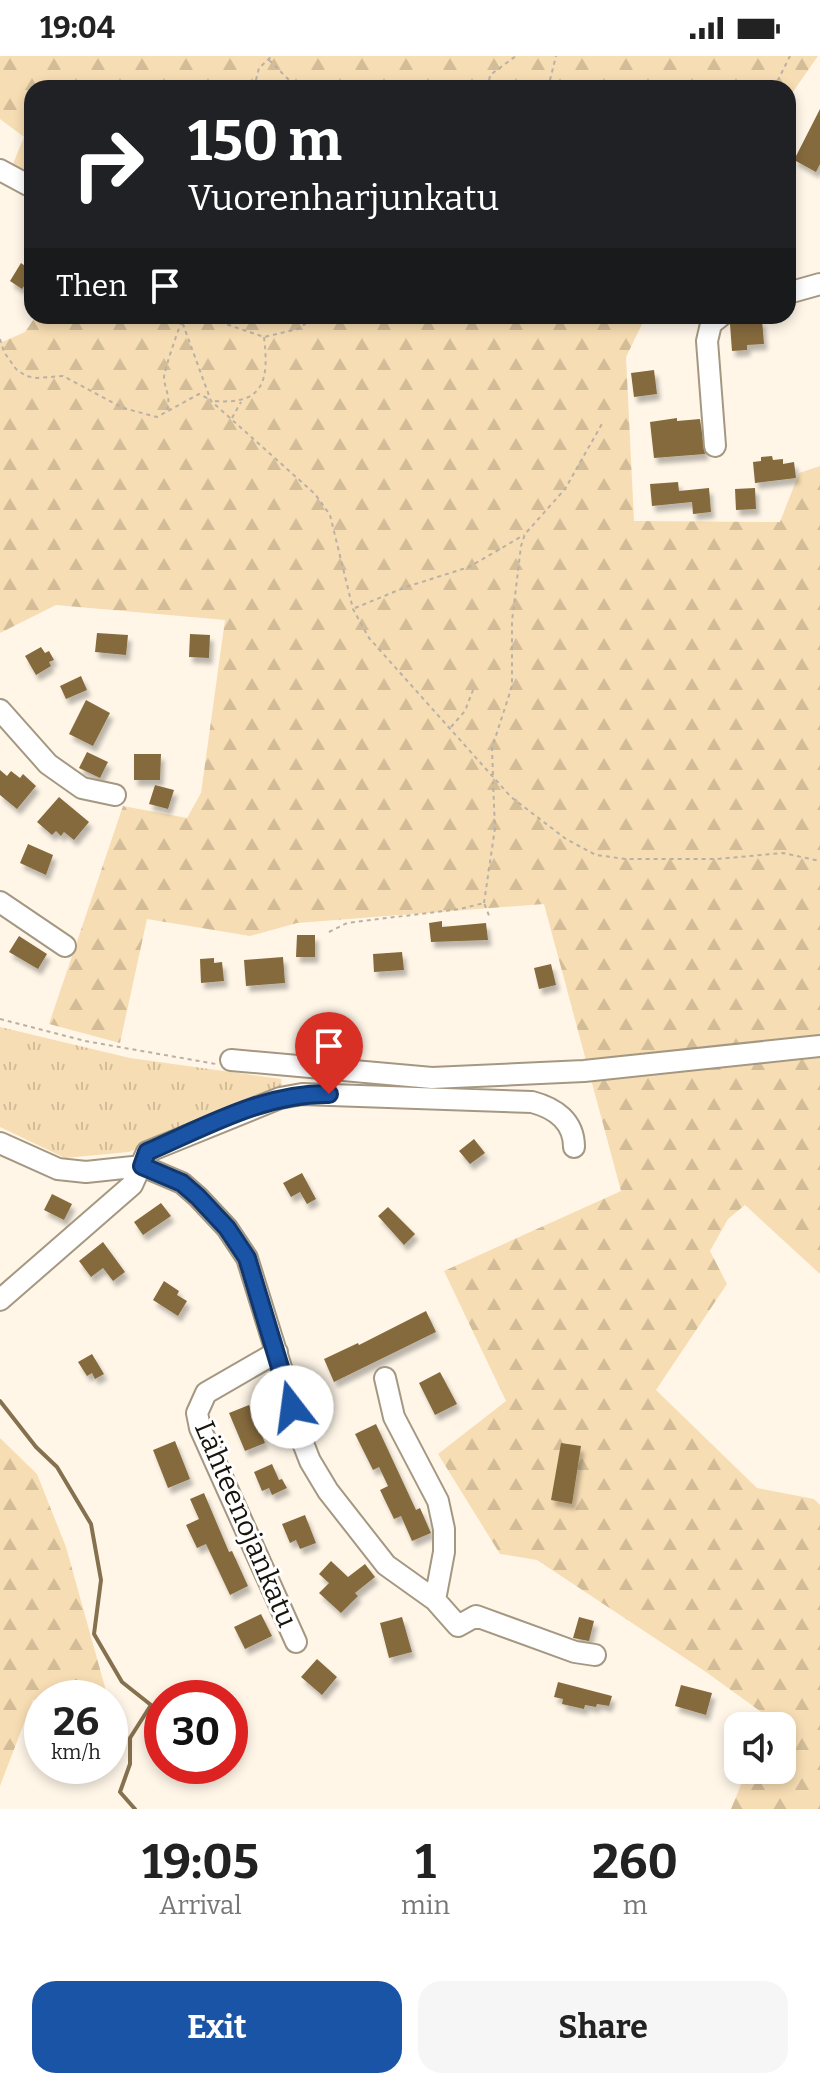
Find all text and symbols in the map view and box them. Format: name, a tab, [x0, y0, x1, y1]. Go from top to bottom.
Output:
text: 19:04	[40, 10, 115, 46]
text: 150 m	[188, 108, 342, 175]
icon: right	[56, 112, 160, 216]
text: Vuorenharjunkatu	[188, 176, 499, 220]
icon: arrive	[143, 264, 187, 308]
text: Then	[56, 268, 127, 304]
pin	[295, 1012, 363, 1094]
icon: arrive	[307, 1024, 351, 1068]
position arrow	[250, 1365, 334, 1449]
street label: Lähteenojankatu	[188, 1416, 304, 1632]
speed limit sign: 30	[144, 1680, 248, 1784]
text: 26	[53, 1698, 99, 1746]
map controls	[724, 1712, 796, 1784]
button: sound	[724, 1712, 796, 1784]
text: km/h	[51, 1740, 101, 1764]
text: 19:05	[142, 1833, 259, 1891]
text: 1	[415, 1833, 436, 1891]
text: 260	[592, 1833, 678, 1891]
text: Arrival	[159, 1890, 242, 1921]
text: min	[401, 1890, 450, 1921]
text: m	[623, 1890, 647, 1921]
button: Exit	[32, 1981, 402, 2073]
button: Share	[418, 1981, 788, 2073]

